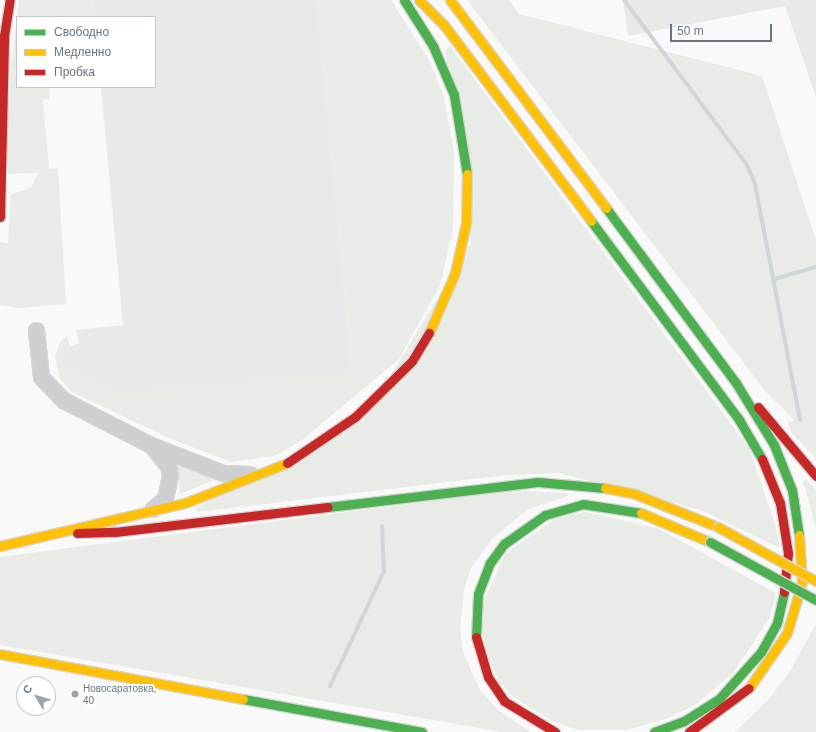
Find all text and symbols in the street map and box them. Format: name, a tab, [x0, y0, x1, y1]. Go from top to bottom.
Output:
legend	[16, 16, 156, 88]
scale bar	[672, 16, 774, 42]
text: 50 m	[677, 24, 704, 38]
text: Свободно	[54, 25, 109, 39]
text: Медленно	[54, 45, 111, 59]
text: Пробка	[54, 65, 95, 79]
north arrow	[16, 676, 56, 716]
text: С	[20, 682, 35, 696]
place label: Новосаратовка, 40	[83, 682, 156, 706]
marker: Новосаратовка, 40	[70, 689, 80, 699]

